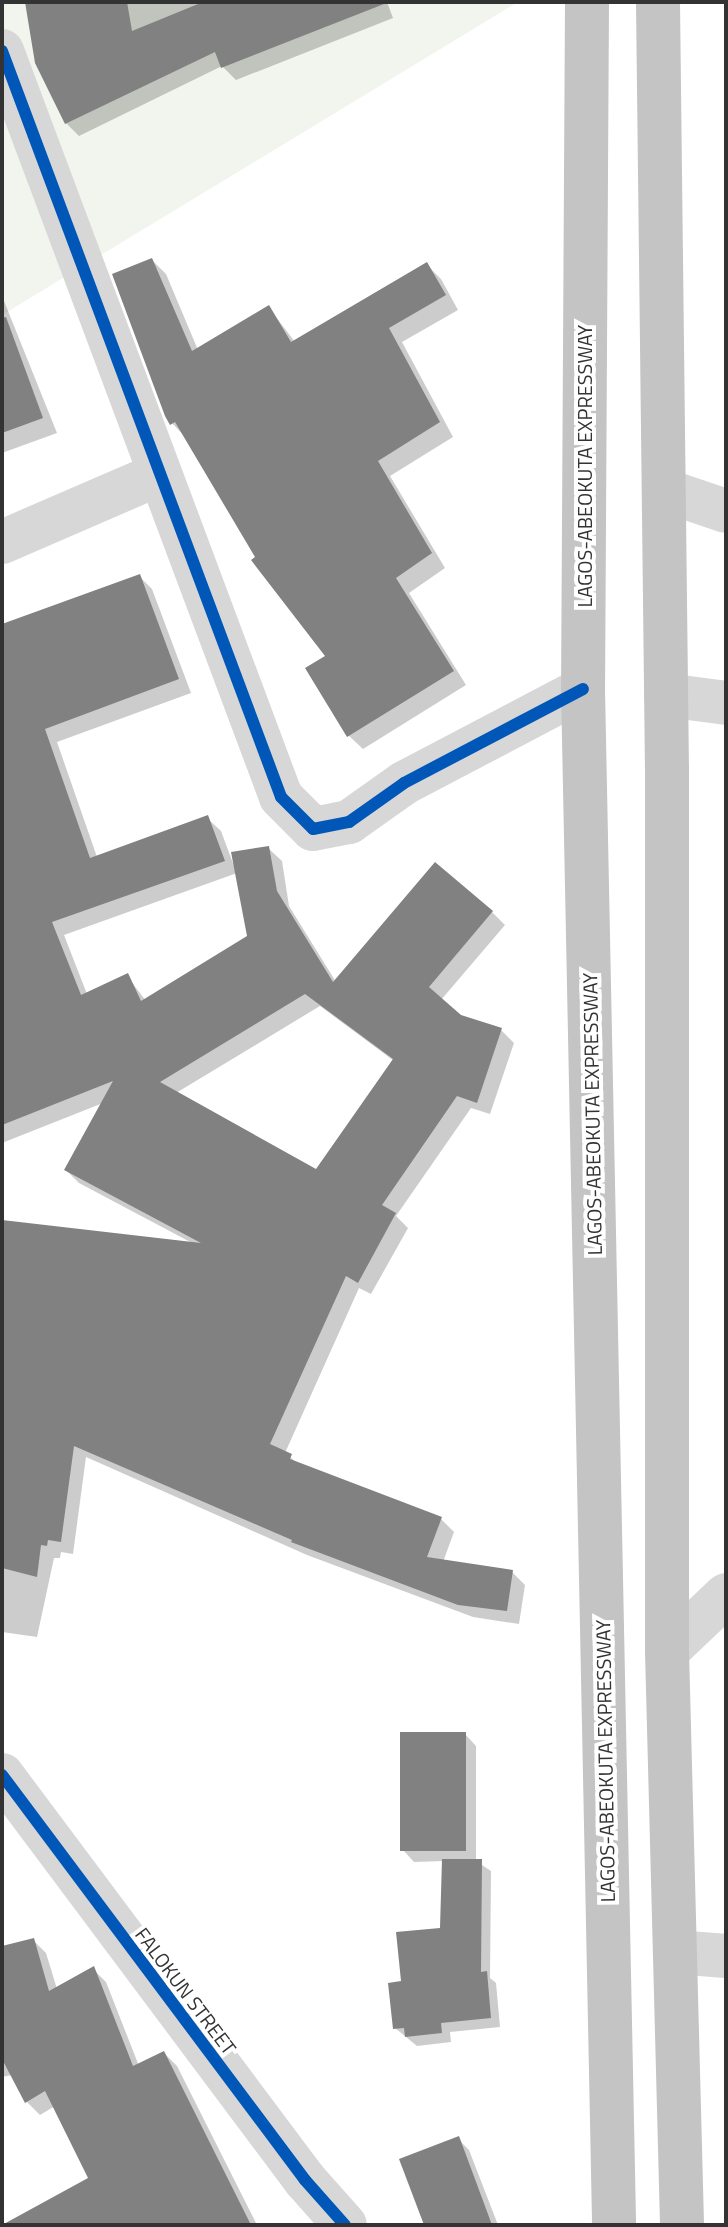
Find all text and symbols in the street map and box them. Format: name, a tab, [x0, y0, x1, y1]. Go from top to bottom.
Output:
street label: LAGOS-ABEOKUTA EXPRESSWAY	[572, 325, 596, 607]
street label: LAGOS-ABEOKUTA EXPRESSWAY	[578, 972, 606, 1256]
street label: LAGOS-ABEOKUTA EXPRESSWAY	[591, 1619, 619, 1903]
street label: FALOKUN STREET	[130, 1923, 242, 2059]

